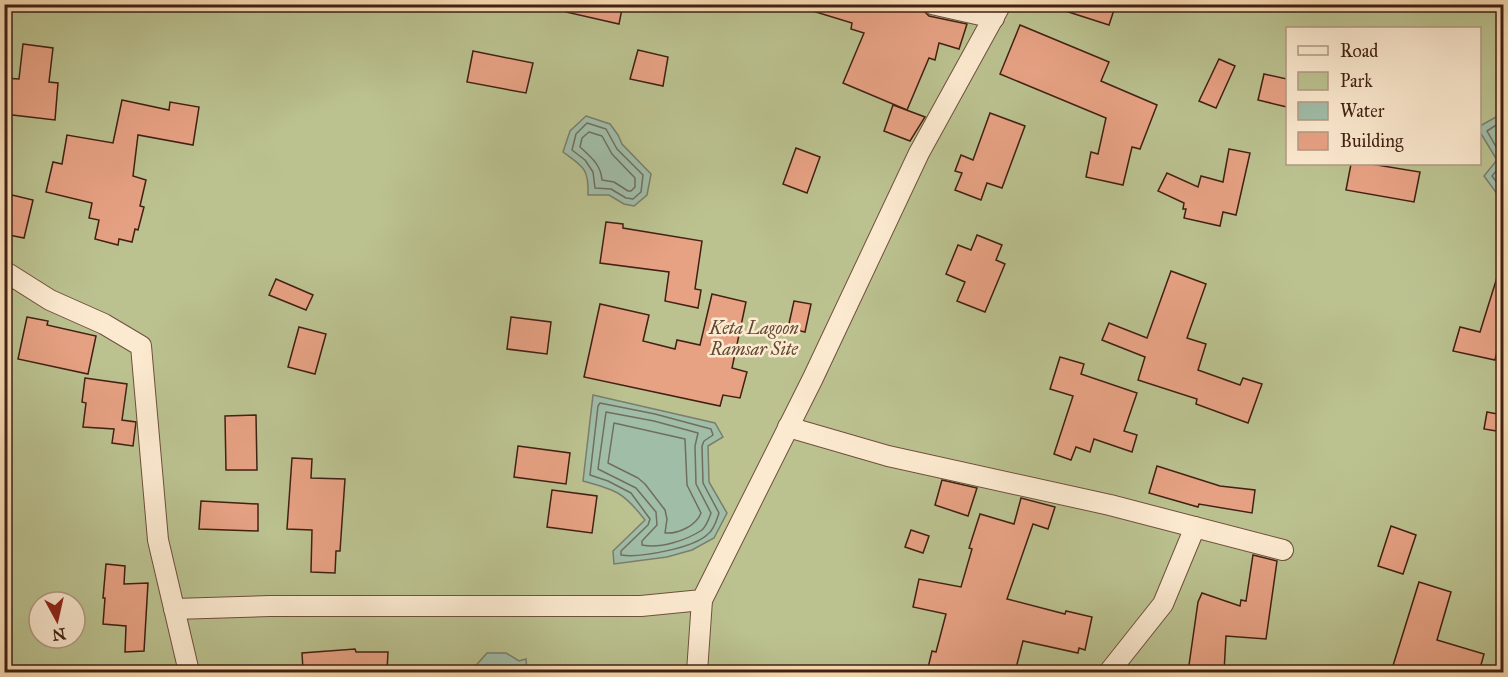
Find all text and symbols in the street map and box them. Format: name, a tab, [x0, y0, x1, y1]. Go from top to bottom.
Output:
legend	[1286, 27, 1481, 165]
text: Road	[1340, 40, 1378, 62]
text: Park	[1340, 70, 1373, 92]
text: Water	[1340, 100, 1385, 122]
text: Building	[1340, 130, 1404, 153]
park label: Keta Lagoon Ramsar Site	[708, 317, 799, 360]
north arrow	[27, 590, 87, 650]
text: N	[51, 624, 67, 645]

